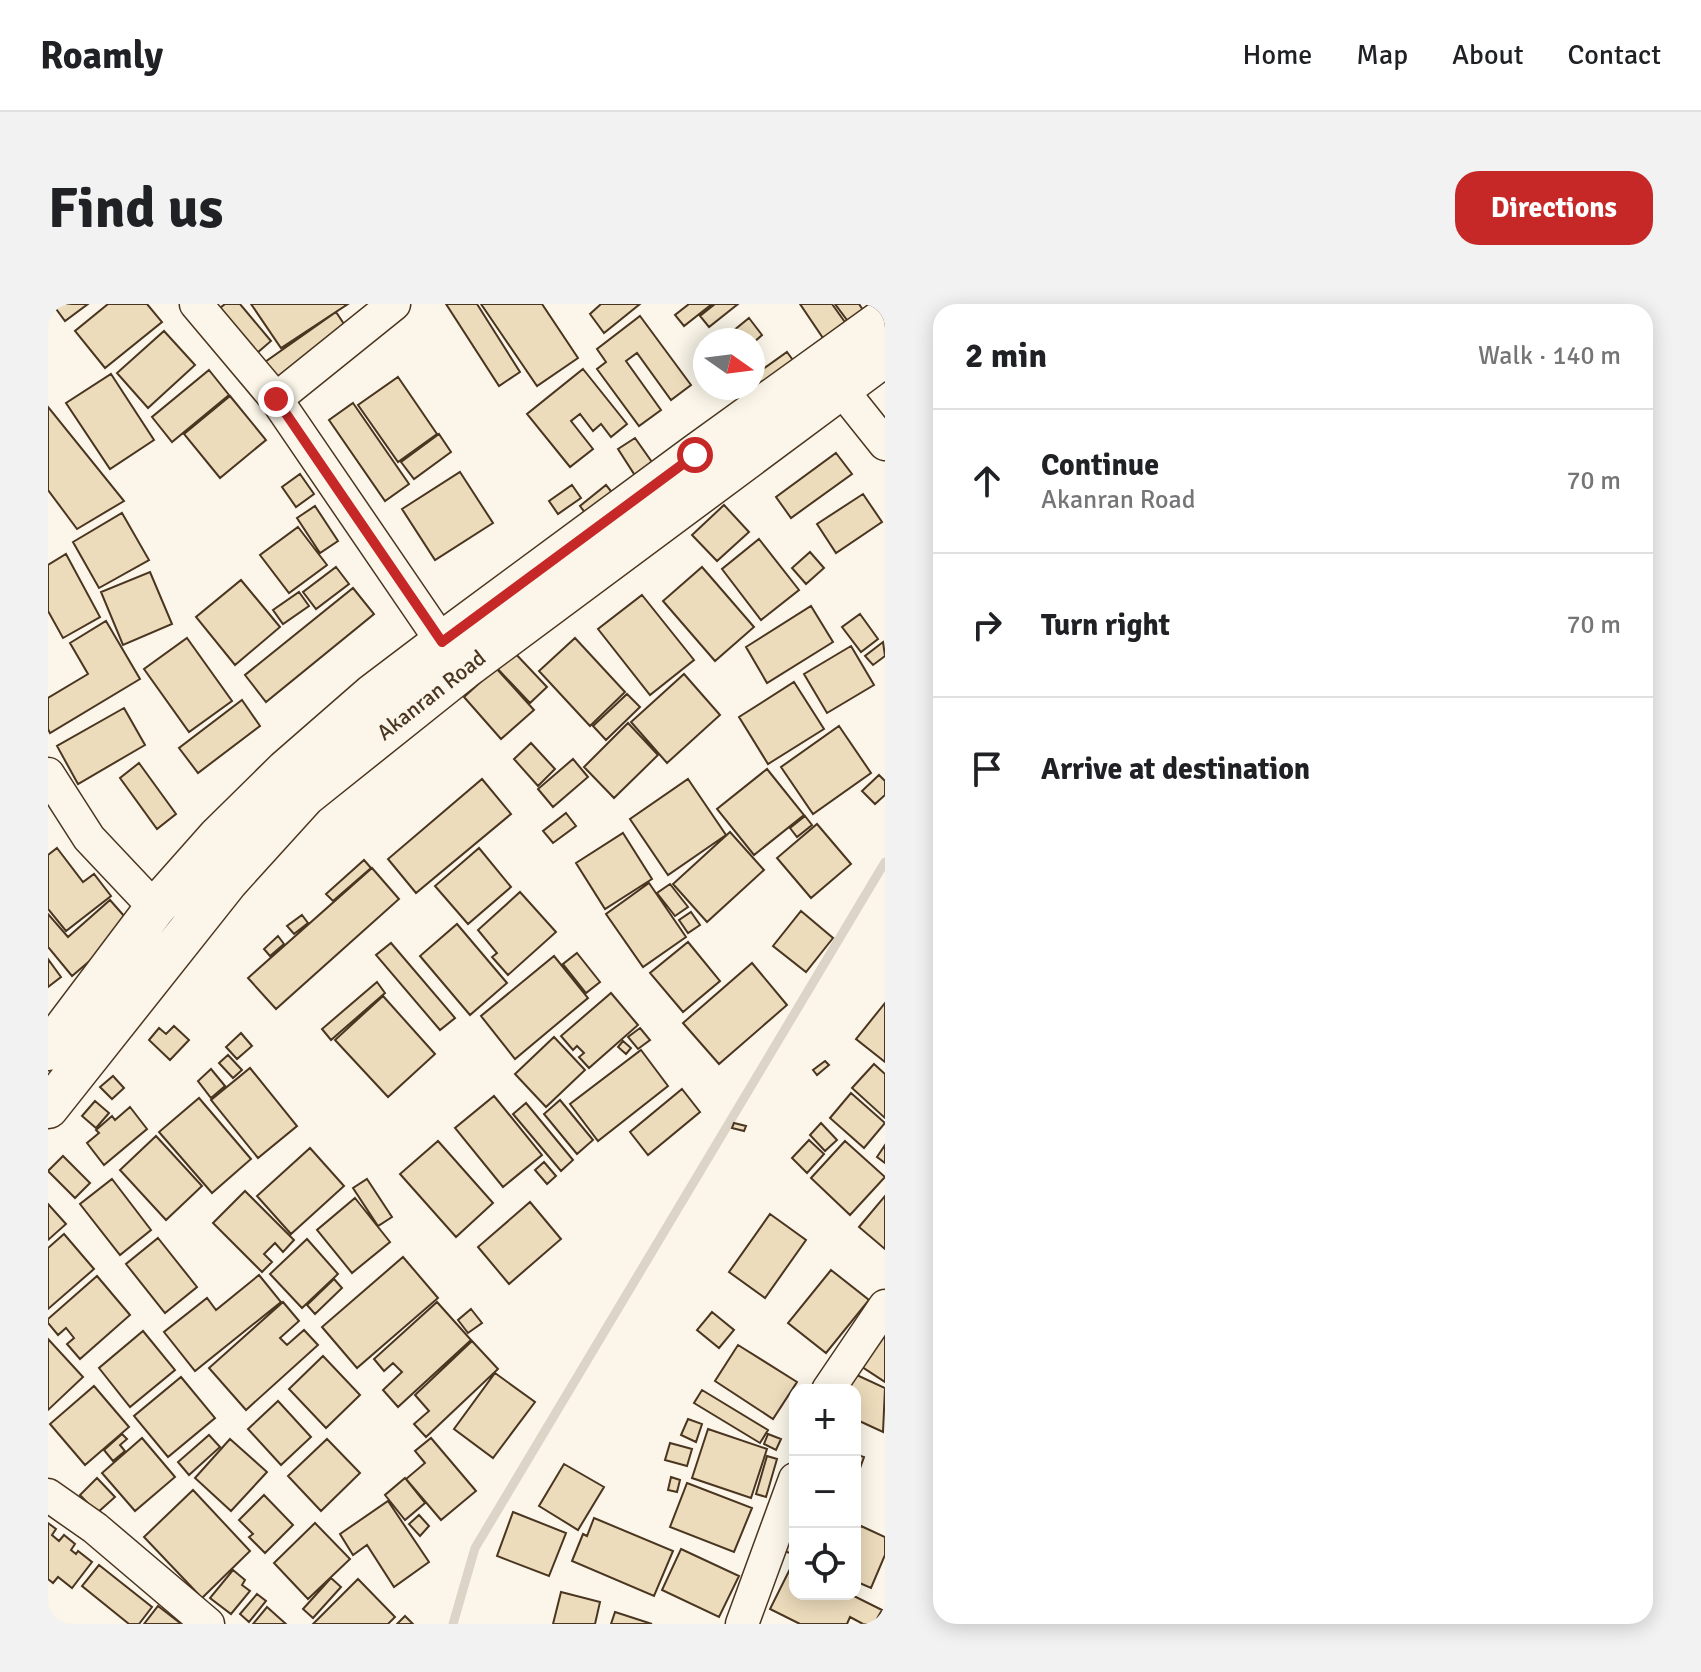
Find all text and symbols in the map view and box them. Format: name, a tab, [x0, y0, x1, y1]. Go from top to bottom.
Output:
text: Roamly	[40, 32, 163, 79]
text: Home	[1243, 38, 1312, 72]
text: Map	[1356, 38, 1408, 72]
text: About	[1452, 38, 1524, 72]
text: Contact	[1568, 38, 1661, 72]
button: Directions	[1455, 171, 1653, 245]
text: Find us	[48, 174, 223, 243]
north arrow	[693, 328, 765, 400]
text: 2 min	[965, 335, 1047, 377]
text: Walk · 140 m	[1478, 340, 1621, 372]
route end	[258, 381, 294, 417]
route start	[677, 437, 713, 473]
text: Continue	[1041, 447, 1159, 484]
icon: ahead	[965, 459, 1009, 503]
text: 70 m	[1566, 465, 1621, 497]
text: Akanran Road	[1041, 484, 1195, 516]
icon: right	[965, 603, 1009, 647]
text: Turn right	[1041, 607, 1170, 644]
text: 70 m	[1566, 609, 1621, 641]
street label: Akanran Road	[371, 644, 491, 746]
icon: arrive	[965, 747, 1009, 791]
text: Arrive at destination	[1041, 751, 1310, 788]
map controls	[789, 1384, 861, 1600]
button: +	[789, 1384, 861, 1456]
button: −	[789, 1456, 861, 1528]
button: locate	[789, 1528, 861, 1600]

